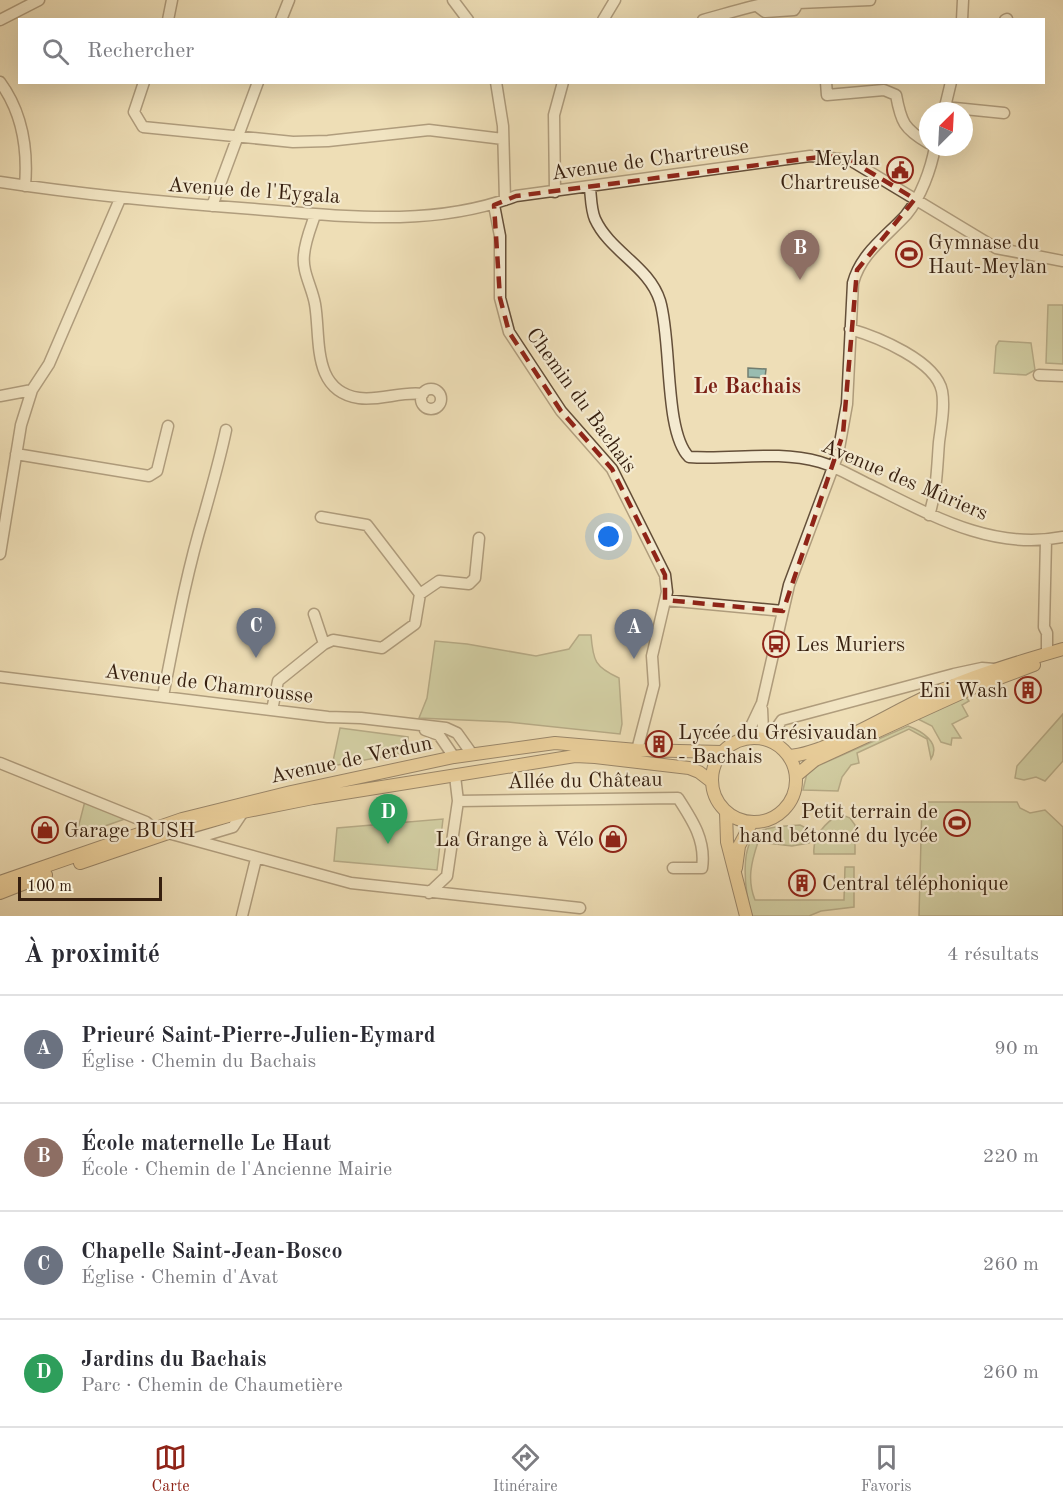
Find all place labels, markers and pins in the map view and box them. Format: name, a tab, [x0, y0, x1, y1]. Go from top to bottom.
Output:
place label: Meylan Chartreuse	[780, 149, 880, 194]
public building icon: Meylan Chartreuse	[885, 155, 915, 185]
pin: B	[780, 230, 820, 280]
place label: Gymnase du Haut-Meylan	[928, 233, 1047, 278]
sports icon: Gymnase du Haut-Meylan	[894, 239, 924, 269]
pin: C	[236, 608, 276, 658]
pin: A	[614, 610, 654, 659]
bus stop icon: Les Muriers	[761, 629, 791, 659]
place label: Les Muriers	[796, 635, 905, 656]
building icon: Eni Wash	[1013, 675, 1043, 705]
place label: Eni Wash	[919, 681, 1008, 702]
place label: Lycée du Grésivaudan - Bachais	[678, 723, 878, 768]
building icon: Lycée du Grésivaudan - Bachais	[644, 729, 674, 759]
pin: D	[368, 794, 408, 844]
place label: Petit terrain de hand bétonné du lycée	[739, 802, 938, 847]
sports icon: Petit terrain de hand bétonné du lycée	[942, 808, 972, 838]
shop icon: Garage BUSH	[30, 815, 60, 845]
place label: Garage BUSH	[64, 821, 195, 842]
shop icon: La Grange à Vélo	[598, 824, 628, 854]
place label: La Grange à Vélo	[435, 830, 594, 851]
building icon: Central téléphonique	[787, 868, 817, 898]
place label: Central téléphonique	[822, 874, 1008, 895]

